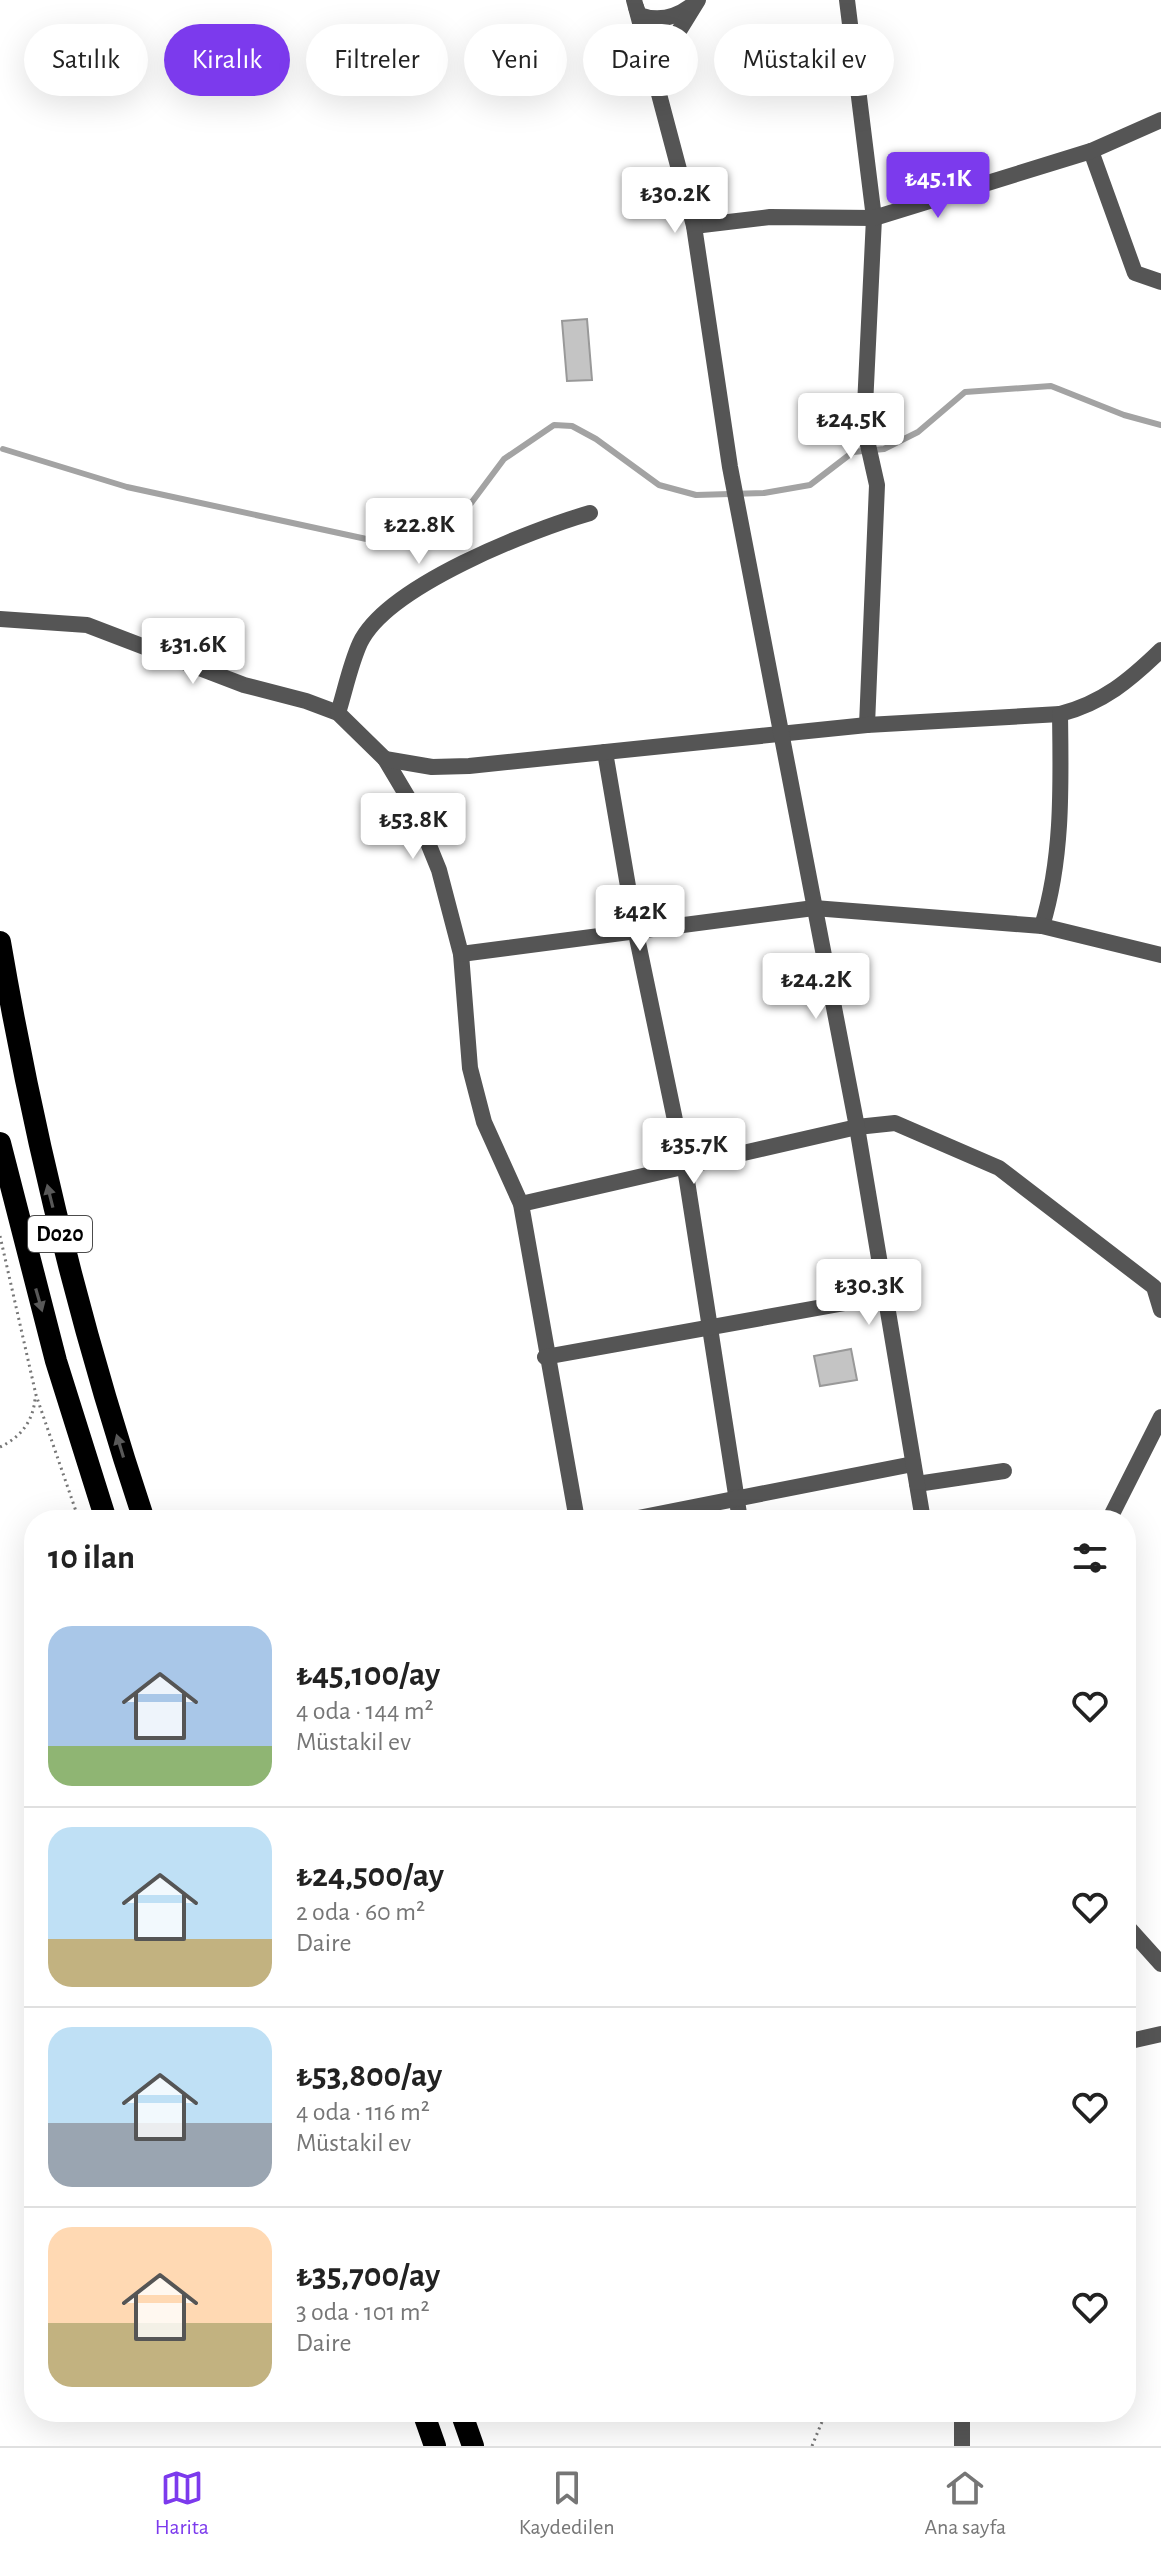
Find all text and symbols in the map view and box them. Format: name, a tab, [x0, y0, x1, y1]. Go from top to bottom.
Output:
chip: Satılık	[24, 24, 148, 96]
chip: Kiralık	[164, 24, 290, 96]
chip: Filtreler	[306, 24, 448, 96]
chip: Yeni	[464, 24, 567, 96]
chip: Daire	[583, 24, 698, 96]
chip: Müstakil ev	[714, 24, 894, 96]
pin: ₺45.1K	[873, 152, 1003, 220]
text: ₺45.1K	[904, 165, 972, 191]
pin: ₺30.2K	[610, 167, 740, 235]
text: ₺30.2K	[640, 180, 710, 206]
pin: ₺24.5K	[786, 393, 916, 461]
text: ₺24.5K	[816, 406, 886, 432]
pin: ₺22.8K	[354, 498, 484, 566]
text: ₺22.8K	[384, 511, 454, 537]
pin: ₺31.6K	[128, 618, 258, 686]
text: ₺31.6K	[160, 631, 226, 657]
pin: ₺53.8K	[348, 793, 478, 861]
text: ₺53.8K	[379, 806, 447, 832]
pin: ₺42K	[593, 885, 687, 953]
text: ₺42K	[614, 898, 666, 924]
pin: ₺24.2K	[751, 953, 881, 1021]
text: ₺24.2K	[781, 966, 851, 992]
pin: ₺35.7K	[629, 1118, 759, 1186]
text: ₺35.7K	[660, 1131, 728, 1157]
one-way arrow	[43, 1183, 56, 1208]
road number: D020	[28, 1216, 92, 1252]
pin: ₺30.3K	[804, 1259, 934, 1327]
text: ₺30.3K	[834, 1272, 904, 1298]
one-way arrow	[33, 1289, 46, 1313]
one-way arrow	[113, 1434, 126, 1458]
icon: filters	[1068, 1536, 1112, 1580]
text: 10 ilan	[48, 1541, 135, 1575]
icon: home	[112, 1658, 208, 1754]
text: ₺45,100/ay	[296, 1658, 440, 1692]
icon: heart	[1068, 1684, 1112, 1728]
text: 4 oda · 144 m²	[296, 1698, 434, 1724]
text: Müstakil ev	[296, 1729, 411, 1755]
icon: home	[112, 1859, 208, 1955]
text: ₺24,500/ay	[296, 1859, 444, 1893]
icon: heart	[1068, 1885, 1112, 1929]
text: 2 oda · 60 m²	[296, 1899, 425, 1925]
text: Daire	[296, 1930, 351, 1956]
icon: home	[112, 2059, 208, 2155]
text: ₺53,800/ay	[296, 2059, 442, 2093]
icon: heart	[1068, 2085, 1112, 2129]
text: 4 oda · 116 m²	[296, 2099, 430, 2125]
text: Müstakil ev	[296, 2130, 411, 2156]
icon: home	[112, 2259, 208, 2355]
text: ₺35,700/ay	[296, 2259, 440, 2293]
icon: heart	[1068, 2285, 1112, 2329]
text: 3 oda · 101 m²	[296, 2299, 430, 2325]
text: Daire	[296, 2330, 351, 2356]
tab: Harita	[155, 2466, 209, 2540]
tab: Kaydedilen	[519, 2466, 615, 2540]
tab: Ana sayfa	[924, 2466, 1006, 2540]

